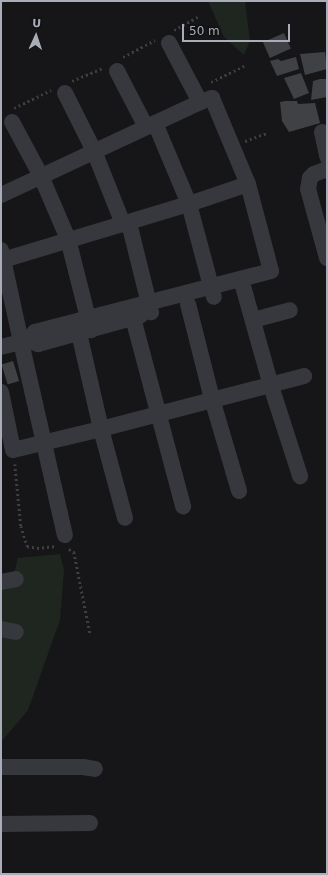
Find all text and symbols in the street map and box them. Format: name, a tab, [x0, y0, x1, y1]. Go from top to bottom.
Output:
north arrow	[16, 16, 56, 56]
scale bar	[184, 16, 292, 42]
text: U	[32, 17, 41, 30]
text: 50 m	[189, 24, 220, 38]

